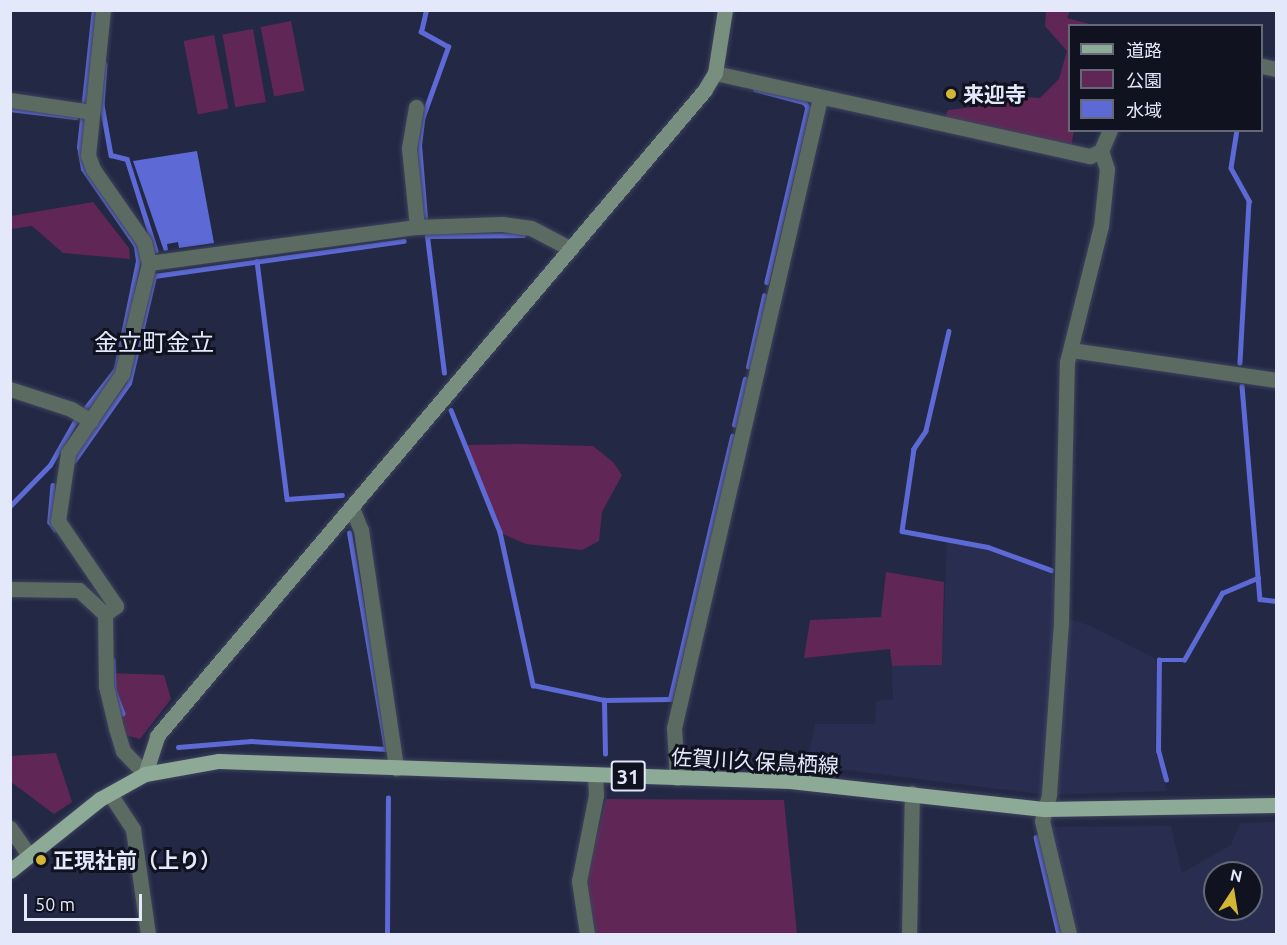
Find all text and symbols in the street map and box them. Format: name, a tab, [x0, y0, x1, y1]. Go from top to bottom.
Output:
legend	[1068, 24, 1263, 132]
text: 道路	[1126, 40, 1162, 60]
text: 公園	[1126, 70, 1162, 90]
place label: 来迎寺	[963, 81, 1026, 107]
marker: 来迎寺	[944, 87, 958, 101]
text: 水域	[1126, 100, 1162, 120]
district label: 金立町金立	[94, 329, 214, 357]
street label: 佐賀川久保鳥栖線	[670, 744, 840, 778]
road number: 31	[610, 759, 646, 793]
place label: 正現社前（上り）	[53, 847, 221, 873]
marker: 正現社前（上り）	[34, 853, 48, 867]
north arrow	[1203, 861, 1263, 921]
text: N	[1229, 865, 1244, 885]
scale bar	[27, 882, 146, 920]
text: 50 m	[35, 894, 75, 914]

